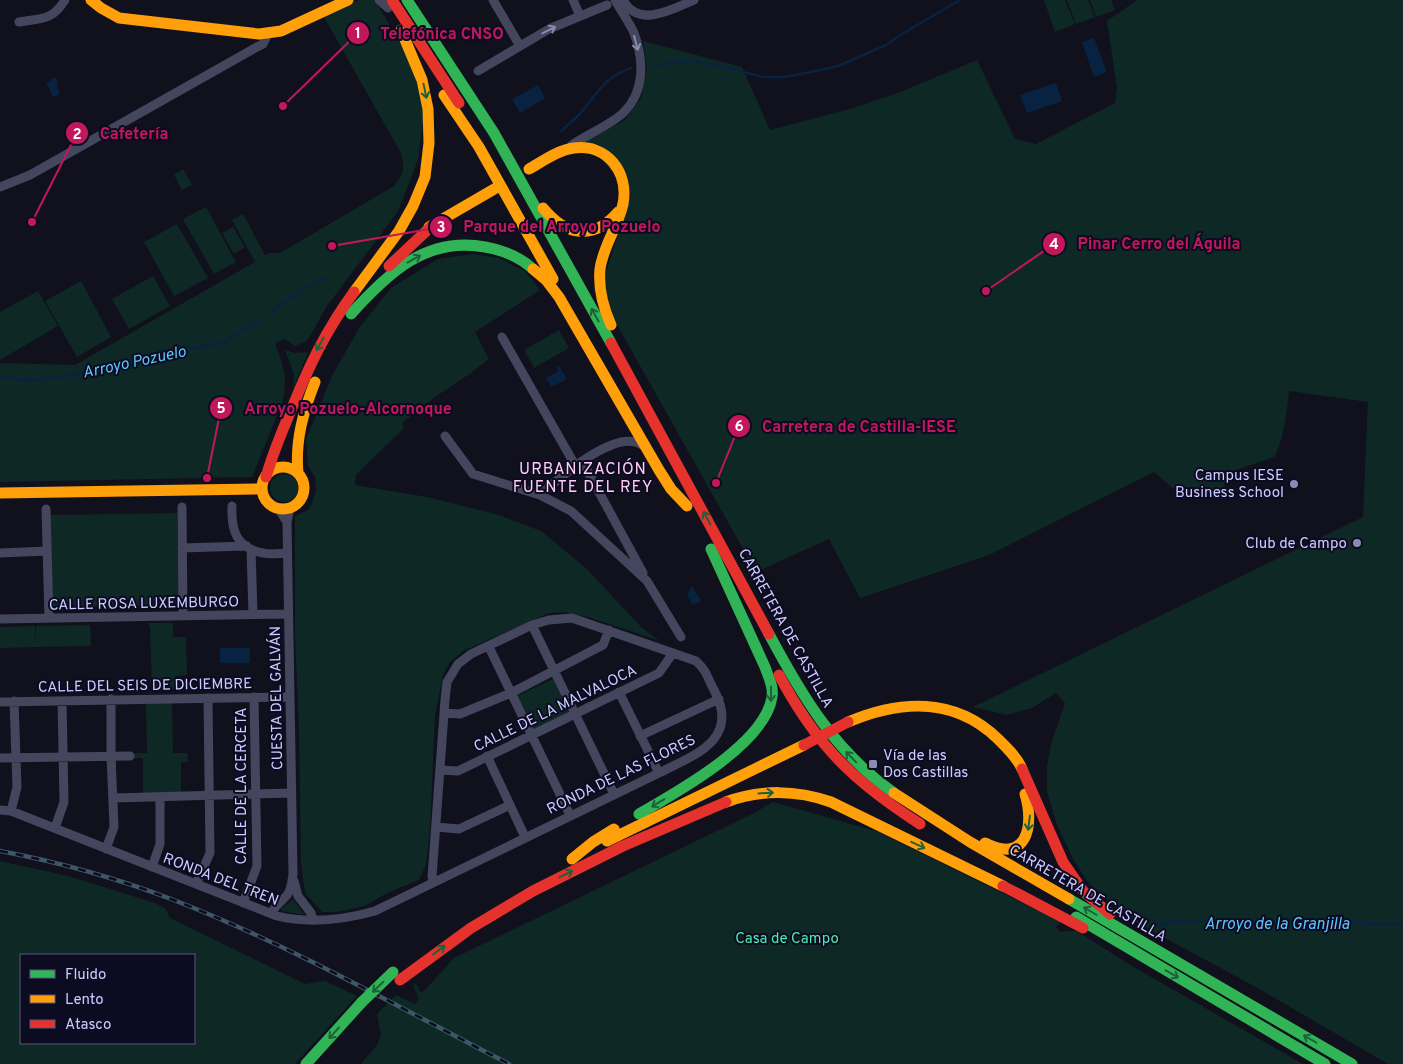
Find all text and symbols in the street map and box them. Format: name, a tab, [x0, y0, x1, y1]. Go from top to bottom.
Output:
callout: Telefónica CNSO	[346, 18, 514, 49]
one-way arrow	[541, 24, 556, 34]
text: 1	[355, 25, 361, 44]
text: Telefónica CNSO	[380, 25, 504, 45]
one-way arrow	[632, 35, 642, 51]
one-way arrow	[420, 83, 430, 99]
callout: Cafetería	[65, 118, 178, 149]
text: Cafetería	[100, 125, 168, 145]
text: 2	[72, 126, 82, 145]
callout: Parque del Arroyo Pozuelo	[428, 211, 671, 242]
text: Parque del Arroyo Pozuelo	[463, 218, 661, 238]
text: 3	[437, 219, 446, 238]
callout: Pinar Cerro del Águila	[1042, 228, 1251, 259]
text: Pinar Cerro del Águila	[1077, 233, 1241, 255]
text: 4	[1049, 236, 1059, 255]
one-way arrow	[406, 254, 421, 263]
one-way arrow	[589, 308, 599, 322]
one-way arrow	[315, 336, 325, 351]
water label: Arroyo Pozuelo	[81, 342, 188, 384]
callout: Arroyo Pozuelo-Alcornoque	[209, 392, 461, 423]
text: 5	[216, 400, 226, 419]
text: Arroyo Pozuelo-Alcornoque	[244, 400, 452, 420]
callout: Carretera de Castilla-IESE	[727, 411, 966, 442]
text: 6	[734, 418, 744, 437]
text: Carretera de Castilla-IESE	[762, 418, 956, 438]
district label: URBANIZACIÓN FUENTE DEL REY	[513, 458, 653, 498]
place label: Campus IESE Business School	[1175, 467, 1284, 503]
marker: Campus IESE Business School	[1288, 478, 1300, 490]
one-way arrow	[702, 511, 712, 526]
place label: Club de Campo	[1245, 535, 1347, 554]
marker: Club de Campo	[1351, 537, 1363, 549]
street label: CARRETERA DE CASTILLA	[733, 546, 836, 712]
street label: CALLE ROSA LUXEMBURGO	[49, 593, 239, 616]
street label: CUESTA DEL GALVÁN	[266, 626, 288, 770]
street label: CALLE DE LA MALVALOCA	[471, 662, 640, 757]
street label: CALLE DEL SEIS DE DICIEMBRE	[38, 675, 252, 698]
one-way arrow	[766, 686, 776, 702]
street label: CALLE DE LA CERCETA	[233, 707, 252, 865]
street label: RONDA DE LAS FLORES	[544, 731, 699, 820]
place label: Vía de las Dos Castillas	[883, 747, 968, 783]
one-way arrow	[845, 751, 857, 763]
marker: Vía de las Dos Castillas	[867, 758, 879, 770]
one-way arrow	[758, 789, 774, 798]
one-way arrow	[651, 798, 665, 808]
one-way arrow	[1024, 815, 1034, 831]
one-way arrow	[910, 840, 925, 850]
street label: CARRETERA DE CASTILLA	[1005, 841, 1170, 947]
street label: RONDA DEL TREN	[160, 850, 281, 911]
one-way arrow	[559, 869, 574, 879]
one-way arrow	[1083, 906, 1097, 916]
water label: Arroyo de la Granjilla	[1204, 915, 1350, 935]
park label: Casa de Campo	[735, 930, 839, 949]
one-way arrow	[432, 945, 446, 955]
legend	[20, 954, 195, 1044]
text: Fluido	[65, 966, 106, 985]
one-way arrow	[1164, 969, 1179, 979]
one-way arrow	[371, 981, 384, 993]
text: Lento	[65, 991, 104, 1010]
text: Atasco	[65, 1016, 111, 1035]
one-way arrow	[328, 1027, 340, 1040]
one-way arrow	[1303, 1034, 1317, 1044]

